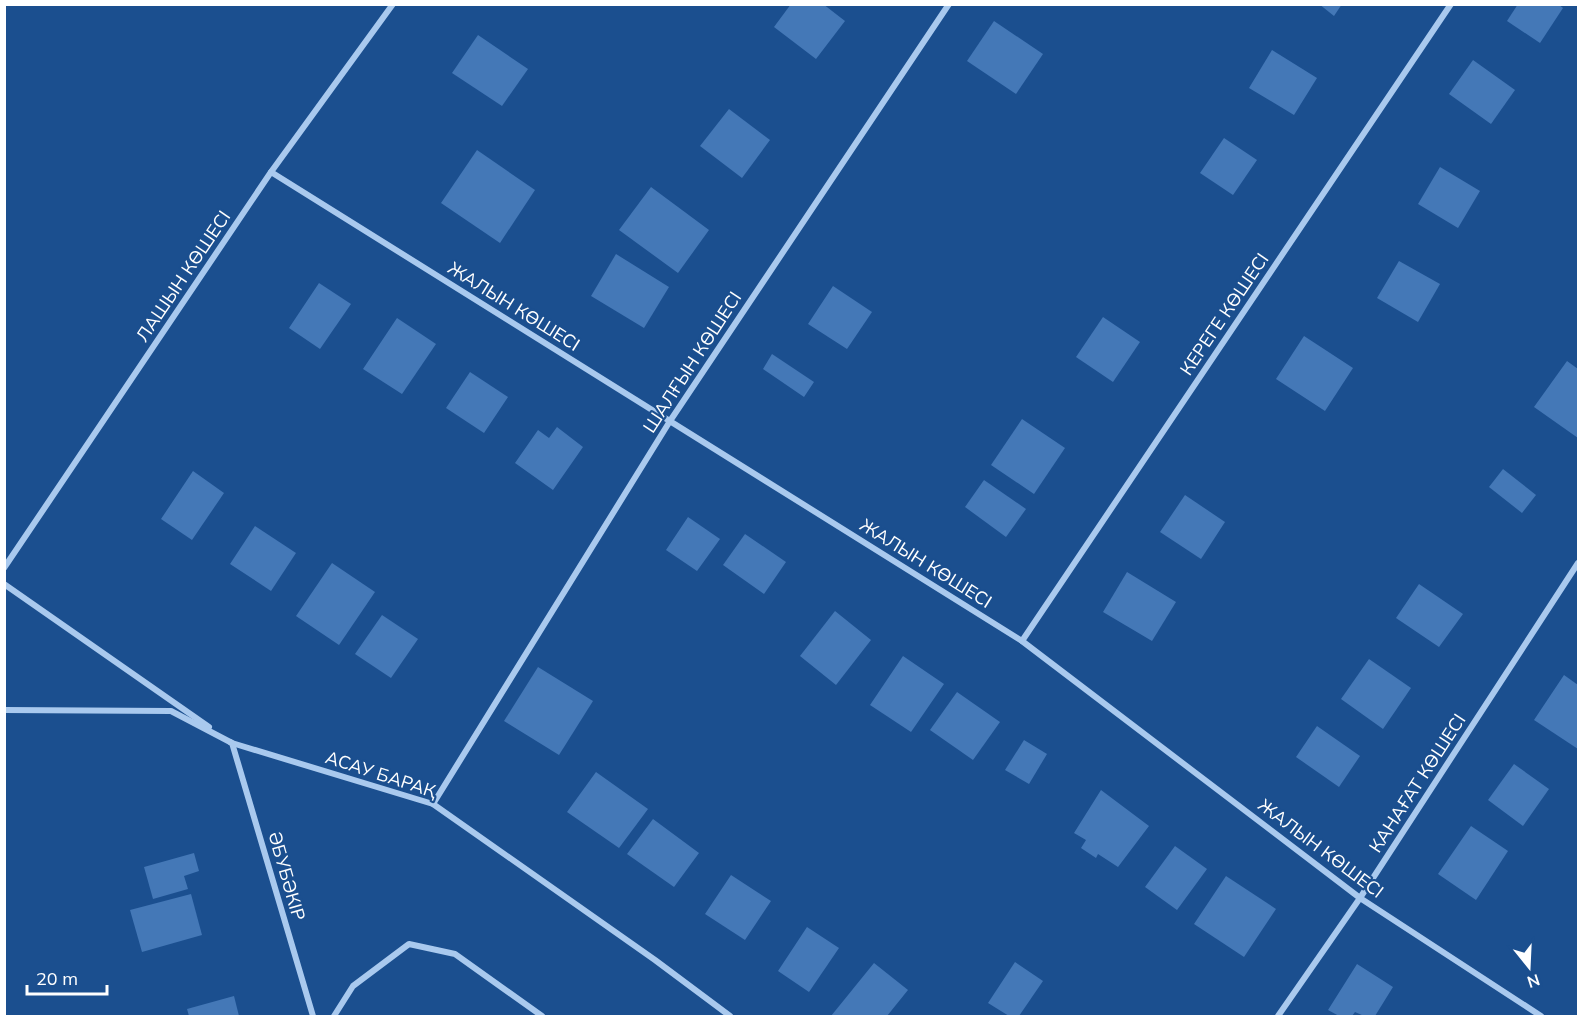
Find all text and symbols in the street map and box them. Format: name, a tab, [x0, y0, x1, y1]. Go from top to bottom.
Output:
street label: ЛАШЫН КӨШЕСІ	[131, 206, 235, 346]
street label: КЕРЕГЕ КӨШЕСІ	[1175, 248, 1273, 380]
street label: ЖАЛЫН КӨШЕСІ	[444, 256, 584, 356]
street label: ШАЛҒЫН КӨШЕСІ	[638, 287, 746, 437]
street label: ЖАЛЫН КӨШЕСІ	[856, 513, 996, 613]
street label: КАНАҒАТ КӨШЕСІ	[1364, 709, 1470, 857]
street label: АСАУ БАРАҚ	[323, 745, 440, 803]
street label: ЖАЛЫН КӨШЕСІ	[1254, 793, 1388, 903]
street label: ӘБУБӘКІР	[263, 829, 311, 923]
north arrow	[1499, 937, 1559, 997]
scale bar	[27, 958, 106, 996]
text: 20 m	[36, 967, 78, 990]
text: N	[1525, 970, 1542, 993]

